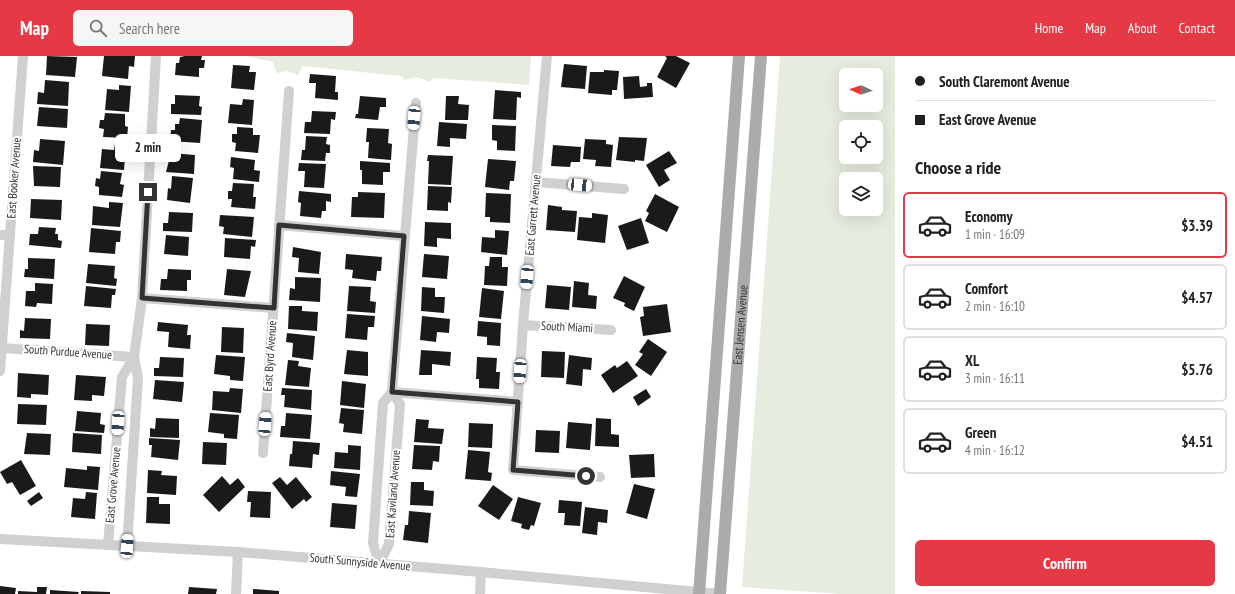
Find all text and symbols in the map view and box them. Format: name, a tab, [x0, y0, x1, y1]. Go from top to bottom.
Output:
search box	[73, 10, 353, 46]
text: Map	[20, 16, 49, 40]
icon: search	[87, 17, 109, 39]
text: Search here	[119, 19, 180, 38]
text: Home	[1035, 19, 1063, 37]
text: Map	[1085, 19, 1106, 37]
text: About	[1128, 19, 1157, 37]
text: Contact	[1179, 19, 1215, 37]
north arrow	[839, 68, 883, 112]
map controls	[839, 68, 883, 216]
text: South Claremont Avenue	[939, 72, 1070, 91]
car	[407, 106, 421, 130]
text: East Grove Avenue	[939, 110, 1036, 129]
button: locate	[839, 120, 883, 164]
callout: 2 min	[115, 134, 181, 162]
street label: East Booker Avenue	[3, 137, 24, 219]
text: 2 min	[135, 139, 161, 156]
text: Choose a ride	[915, 156, 1001, 179]
button: layers	[839, 172, 883, 216]
street label: East Garrett Avenue	[521, 174, 544, 256]
car	[568, 178, 592, 192]
route end	[139, 183, 157, 201]
icon: car	[917, 207, 953, 243]
text: Economy	[965, 207, 1013, 226]
text: $3.39	[1181, 216, 1213, 235]
text: 1 min · 16:09	[965, 226, 1025, 243]
car	[520, 265, 534, 289]
icon: car	[917, 279, 953, 315]
text: Comfort	[965, 279, 1008, 298]
street label: East Jensen Avenue	[730, 284, 751, 365]
text: $4.57	[1181, 288, 1213, 307]
text: 2 min · 16:10	[965, 298, 1025, 315]
street label: South Miami	[541, 318, 593, 335]
street label: East Byrd Avenue	[260, 320, 279, 392]
street label: South Purdue Avenue	[24, 341, 113, 362]
icon: car	[917, 351, 953, 387]
text: XL	[965, 351, 979, 370]
car	[513, 359, 527, 383]
text: $5.76	[1181, 360, 1213, 379]
text: 3 min · 16:11	[965, 370, 1025, 387]
car	[111, 411, 125, 435]
car	[258, 412, 272, 436]
icon: car	[917, 423, 953, 459]
text: Green	[965, 423, 997, 442]
text: $4.51	[1181, 432, 1213, 451]
text: 4 min · 16:12	[965, 442, 1025, 459]
street label: East Grove Avenue	[102, 446, 123, 524]
street label: East Kaviland Avenue	[382, 449, 403, 538]
route start	[577, 467, 595, 485]
car	[120, 534, 134, 558]
button: Confirm	[915, 540, 1215, 586]
street label: South Sunnyside Avenue	[309, 550, 411, 573]

